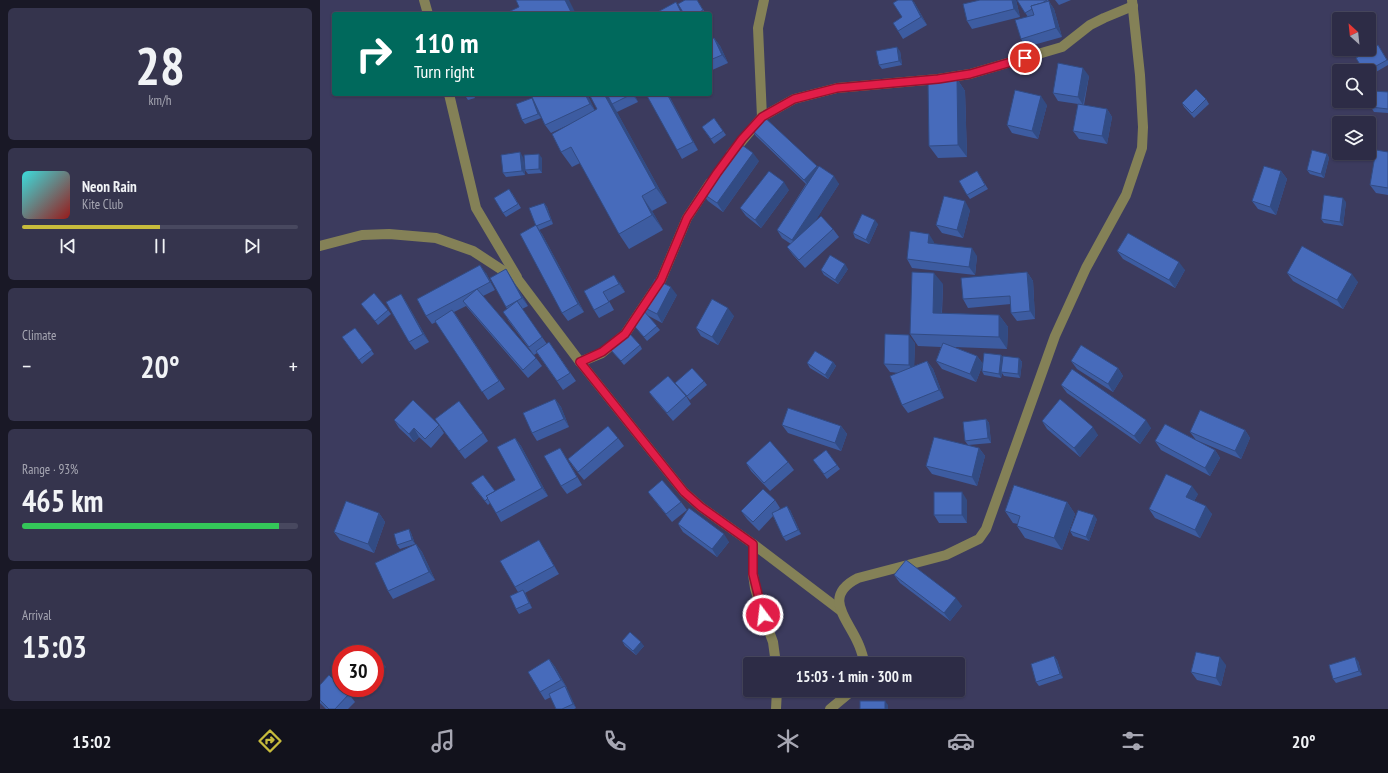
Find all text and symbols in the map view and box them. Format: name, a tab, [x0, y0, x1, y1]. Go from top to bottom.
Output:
north arrow	[1332, 12, 1376, 56]
map controls	[1332, 12, 1376, 160]
text: 110 m	[414, 24, 478, 61]
icon: right	[348, 28, 400, 80]
text: 28	[135, 32, 185, 99]
pin	[1008, 41, 1042, 75]
icon: arrive	[1014, 47, 1036, 69]
text: Turn right	[414, 60, 474, 83]
button: search	[1332, 64, 1376, 108]
text: km/h	[148, 92, 172, 109]
button: layers	[1332, 116, 1376, 160]
text: Neon Rain	[82, 177, 137, 196]
text: Kite Club	[82, 196, 123, 213]
icon: previous	[57, 235, 79, 257]
icon: pause	[149, 235, 171, 257]
icon: next	[241, 235, 263, 257]
text: Climate	[22, 327, 56, 344]
text: 20°	[140, 347, 180, 386]
text: −	[22, 352, 31, 380]
text: +	[289, 352, 298, 380]
text: Range · 93%	[22, 461, 78, 478]
text: 465 km	[22, 481, 103, 520]
position arrow	[742, 594, 784, 636]
text: Arrival	[22, 607, 51, 624]
text: 15:03	[22, 627, 87, 666]
speed limit sign: 30	[332, 645, 384, 697]
text: 15:03 · 1 min · 300 m	[796, 667, 912, 686]
icon: directions	[256, 727, 284, 755]
icon: music	[429, 727, 457, 755]
icon: phone	[601, 727, 629, 755]
icon: climate	[774, 727, 802, 755]
icon: car	[947, 727, 975, 755]
icon: filters	[1119, 727, 1147, 755]
text: 15:02	[72, 730, 111, 753]
text: 20°	[1292, 730, 1316, 753]

